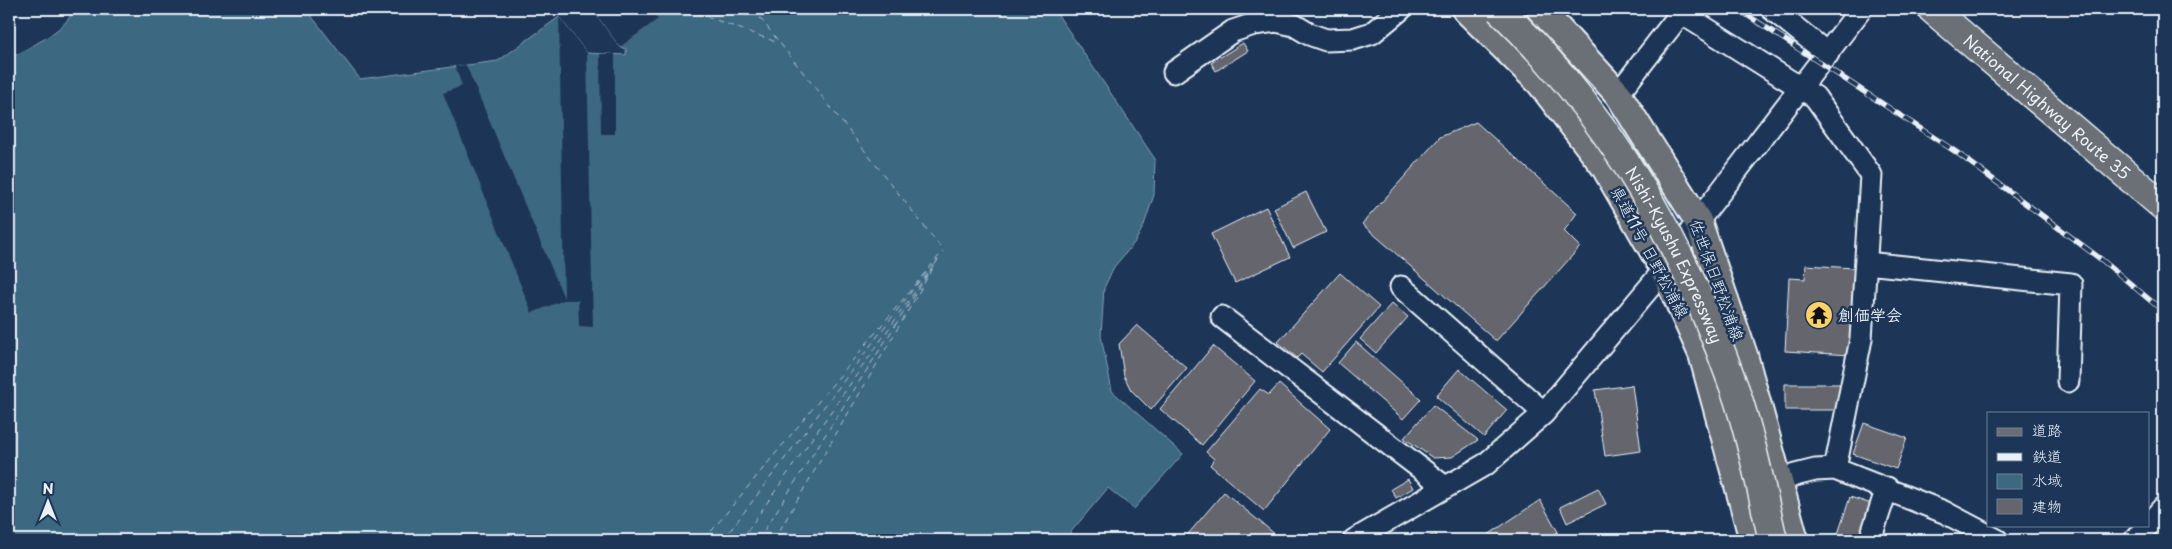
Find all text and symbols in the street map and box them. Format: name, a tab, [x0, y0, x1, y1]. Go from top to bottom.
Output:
street label: National Highway Route 35	[1959, 28, 2136, 185]
street label: Nishi-Kyushu Expressway	[1620, 161, 1729, 347]
street label: 県道11号 日野松浦線	[1606, 181, 1696, 322]
street label: 佐世保日野松浦線	[1685, 215, 1751, 344]
temple icon: 創価学会	[1804, 300, 1834, 330]
place label: 創価学会	[1838, 302, 1902, 326]
legend	[1987, 412, 2150, 526]
text: 道路	[2032, 418, 2062, 441]
text: 鉄道	[2032, 444, 2062, 467]
text: 水域	[2032, 468, 2062, 491]
north arrow	[22, 476, 72, 526]
text: N	[42, 478, 54, 499]
text: 建物	[2032, 494, 2062, 517]

